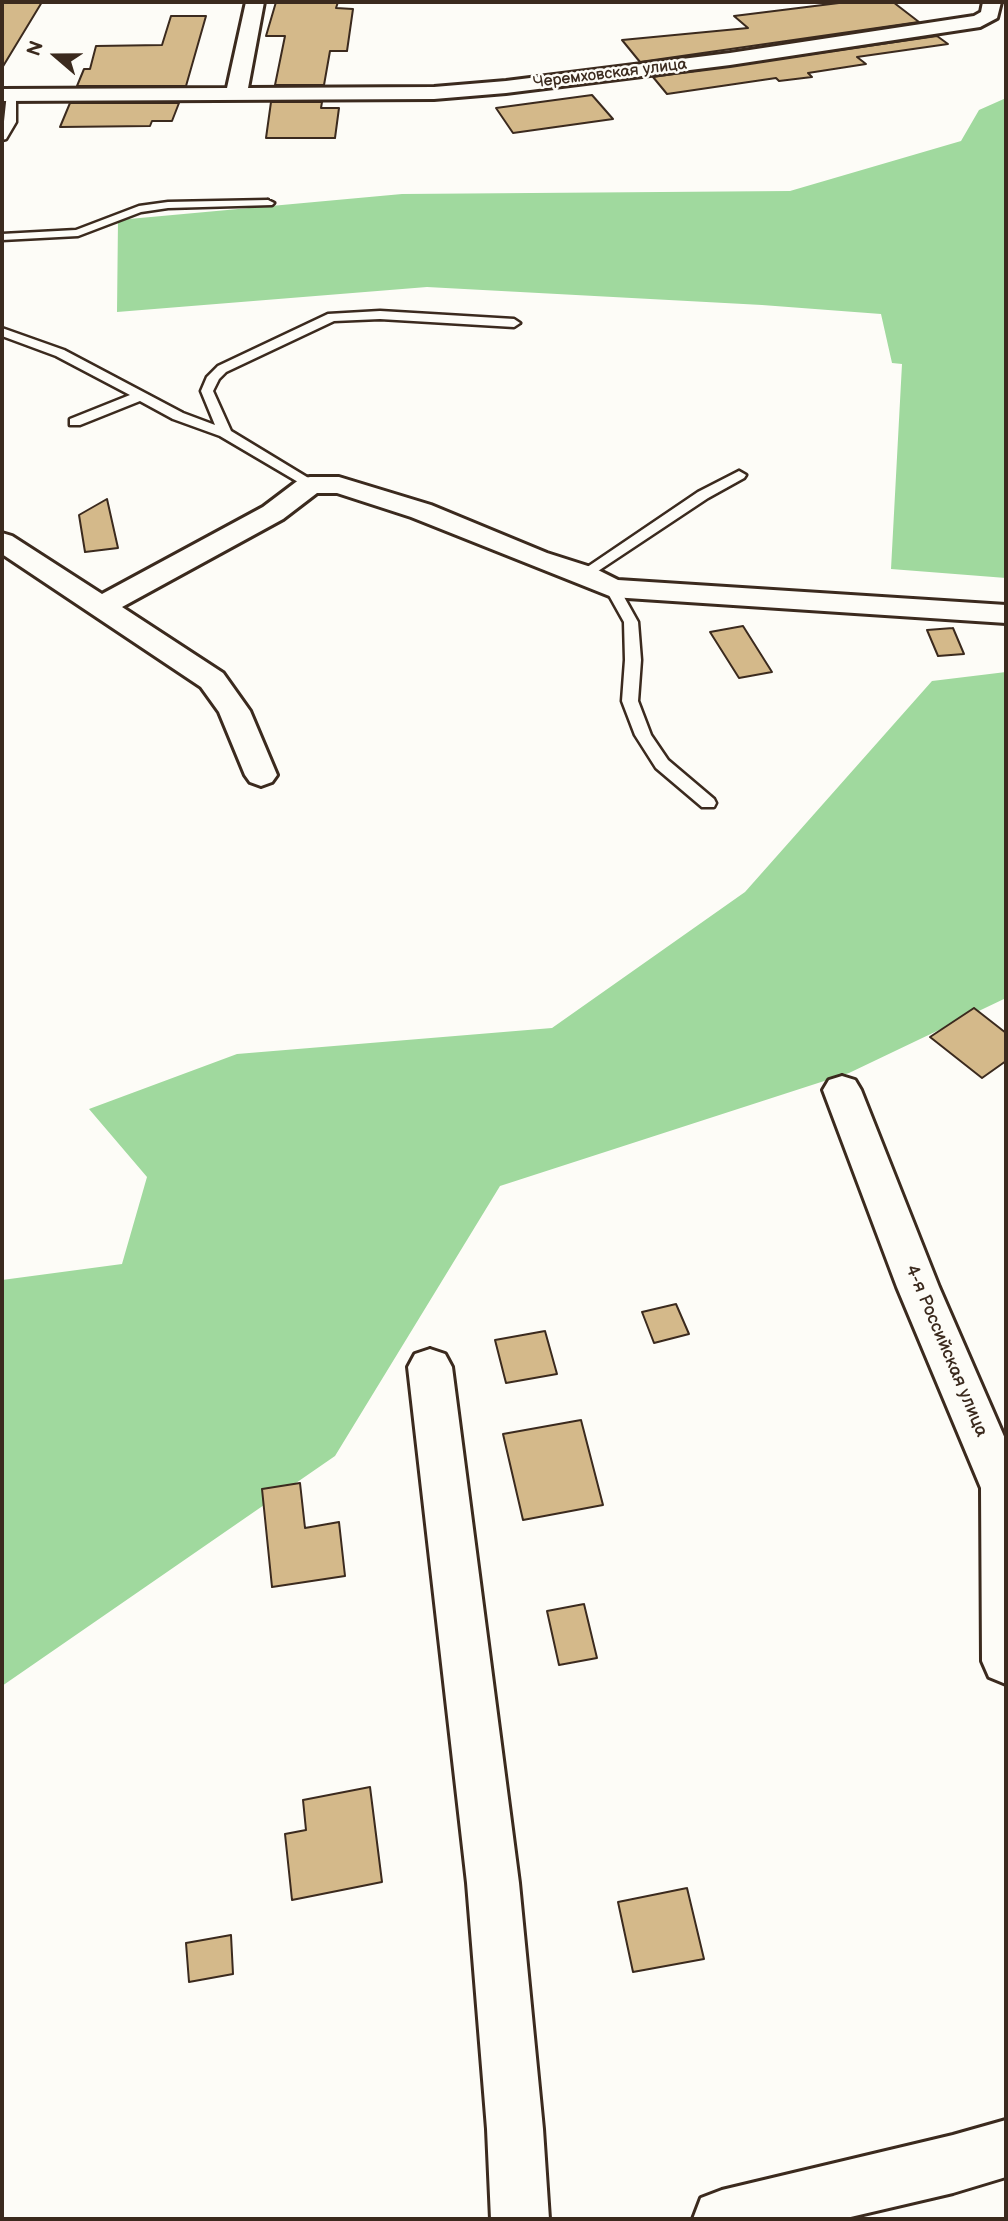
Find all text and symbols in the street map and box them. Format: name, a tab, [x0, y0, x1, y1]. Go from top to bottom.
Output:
north arrow	[21, 21, 91, 91]
text: N	[23, 38, 49, 59]
street label: Черемховская улица	[532, 55, 688, 93]
street label: 4-я Российская улица	[900, 1262, 992, 1440]

